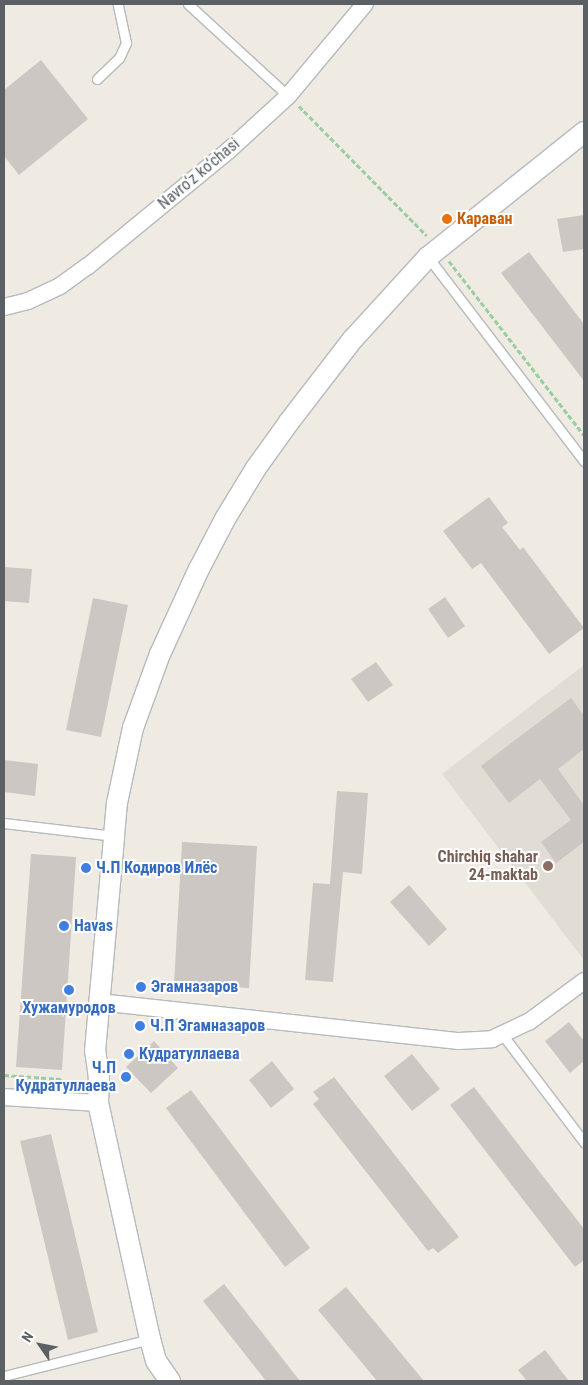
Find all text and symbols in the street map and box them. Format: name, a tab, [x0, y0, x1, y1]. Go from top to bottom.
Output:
street label: Navro‘z ko‘chasi	[154, 134, 244, 214]
place label: Караван	[457, 209, 513, 229]
marker: Караван	[441, 213, 453, 225]
place label: Chirchiq shahar 24-maktab	[438, 847, 538, 885]
place label: Ч.П Кодиров Илёс	[96, 858, 217, 878]
marker: Chirchiq shahar 24-maktab	[542, 860, 554, 872]
marker: Ч.П Кодиров Илёс	[80, 862, 92, 874]
place label: Havas	[74, 916, 113, 936]
marker: Havas	[58, 920, 70, 932]
place label: Эгамназаров	[151, 977, 238, 997]
marker: Эгамназаров	[135, 981, 147, 993]
marker: Хужамуродов	[63, 984, 75, 996]
place label: Хужамуродов	[22, 998, 116, 1018]
place label: Ч.П Эгамназаров	[150, 1016, 265, 1036]
marker: Ч.П Эгамназаров	[134, 1020, 146, 1032]
place label: Кудратуллаева	[139, 1044, 239, 1064]
marker: Кудратуллаева	[123, 1048, 135, 1060]
place label: Ч.П Кудратуллаева	[16, 1058, 116, 1096]
marker: Ч.П Кудратуллаева	[120, 1071, 132, 1083]
north arrow	[15, 1320, 65, 1370]
text: N	[18, 1329, 36, 1345]

